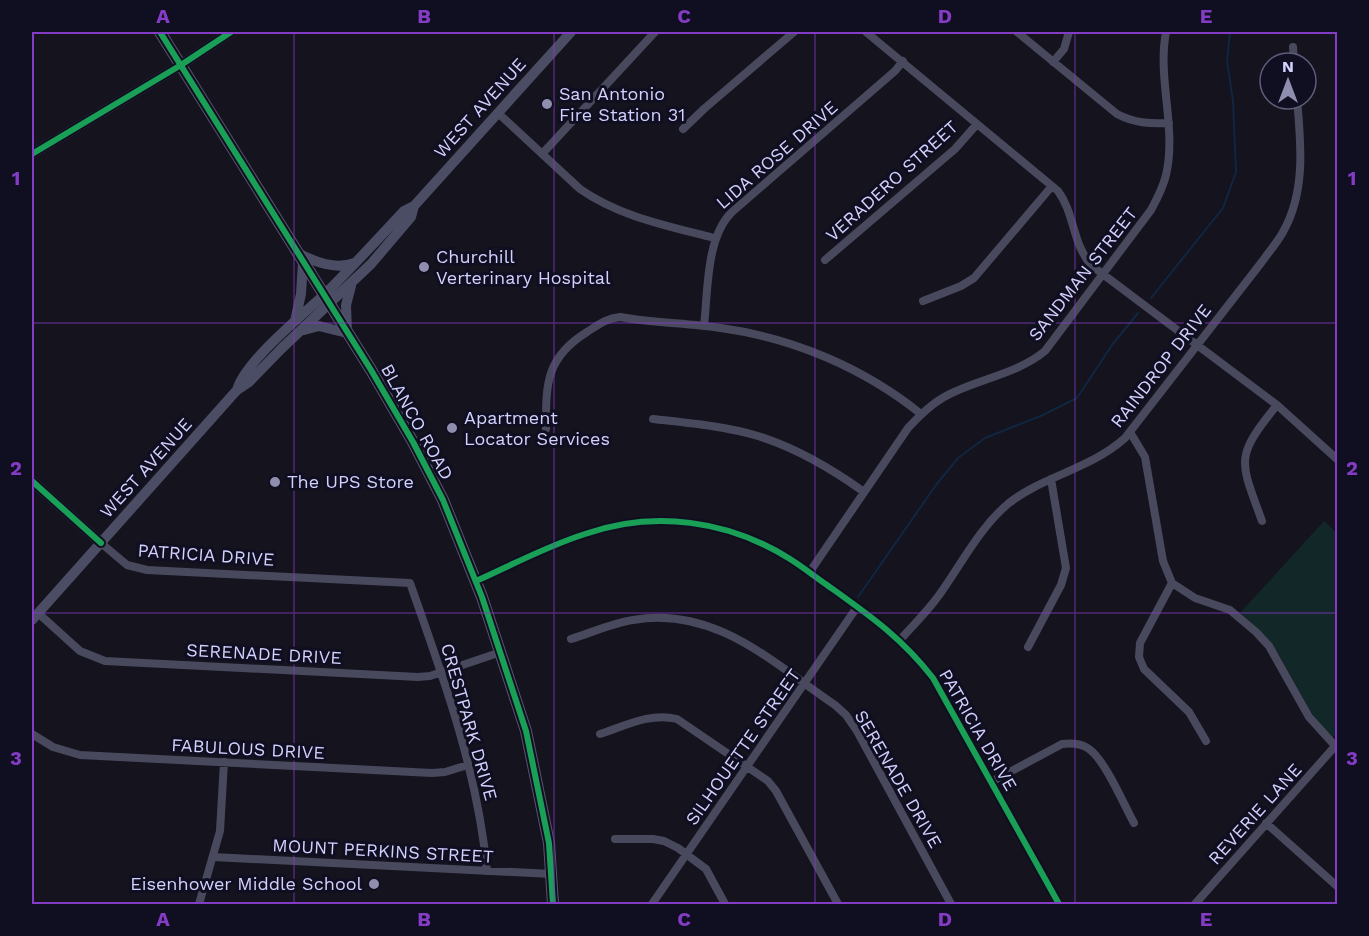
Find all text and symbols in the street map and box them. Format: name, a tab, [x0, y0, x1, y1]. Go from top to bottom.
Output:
text: A	[156, 4, 170, 28]
text: B	[417, 4, 431, 28]
text: C	[677, 4, 691, 28]
text: D	[938, 4, 952, 28]
text: E	[1200, 4, 1212, 28]
north arrow	[1258, 51, 1318, 111]
street label: WEST AVENUE	[429, 53, 530, 162]
text: N	[1282, 57, 1294, 76]
place label: San Antonio Fire Station 31	[559, 83, 685, 125]
street label: LIDA ROSE DRIVE	[712, 96, 842, 213]
marker: San Antonio Fire Station 31	[540, 97, 554, 111]
street label: VERADERO STREET	[821, 116, 962, 246]
text: 1	[12, 166, 20, 190]
text: 1	[1348, 166, 1356, 190]
street label: SANDMAN STREET	[1024, 203, 1141, 345]
place label: Churchill Verterinary Hospital	[436, 246, 611, 288]
marker: Churchill Verterinary Hospital	[417, 260, 431, 274]
street label: RAINDROP DRIVE	[1106, 300, 1215, 432]
street label: BLANCO ROAD	[377, 360, 458, 483]
place label: Apartment Locator Services	[464, 407, 610, 449]
street label: WEST AVENUE	[95, 413, 196, 522]
marker: Apartment Locator Services	[445, 421, 459, 435]
text: 2	[10, 456, 22, 480]
text: 2	[1346, 456, 1358, 480]
place label: The UPS Store	[287, 471, 414, 492]
marker: The UPS Store	[268, 475, 282, 489]
street label: PATRICIA DRIVE	[137, 539, 275, 570]
street label: SERENADE DRIVE	[186, 639, 342, 668]
street label: CRESTPARK DRIVE	[437, 641, 502, 803]
street label: SILHOUETTE STREET	[681, 665, 804, 829]
street label: PATRICIA DRIVE	[935, 665, 1022, 794]
street label: SERENADE DRIVE	[850, 706, 946, 851]
street label: FABULOUS DRIVE	[171, 734, 325, 763]
text: 3	[10, 746, 22, 770]
text: 3	[1346, 746, 1358, 770]
street label: REVERIE LANE	[1204, 759, 1306, 869]
street label: MOUNT PERKINS STREET	[272, 834, 494, 867]
place label: Eisenhower Middle School	[130, 873, 362, 894]
marker: Eisenhower Middle School	[367, 877, 381, 891]
text: A	[156, 907, 170, 931]
text: B	[417, 907, 431, 931]
text: C	[677, 907, 691, 931]
text: D	[938, 907, 952, 931]
text: E	[1200, 907, 1212, 931]

